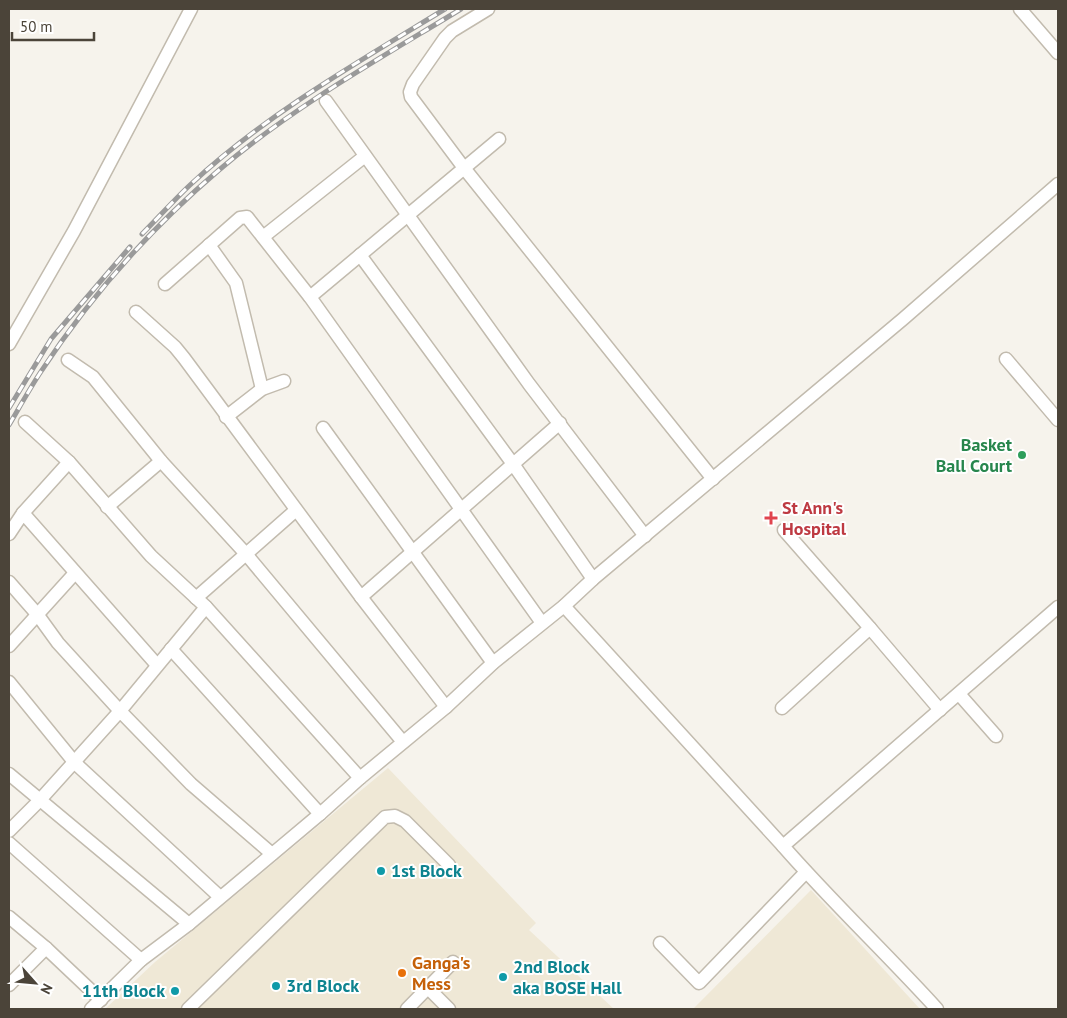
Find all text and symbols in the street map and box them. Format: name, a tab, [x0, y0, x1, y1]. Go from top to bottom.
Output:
scale bar	[12, 10, 95, 42]
text: 50 m	[20, 17, 53, 36]
place label: Basket Ball Court	[936, 433, 1013, 477]
marker: Basket Ball Court	[1016, 449, 1028, 461]
place label: St Ann's Hospital	[782, 496, 847, 540]
marker: St Ann's Hospital	[764, 511, 778, 525]
place label: 1st Block	[391, 859, 462, 882]
marker: 1st Block	[375, 865, 387, 877]
place label: Ganga's Mess	[412, 951, 471, 995]
place label: 2nd Block aka BOSE Hall	[513, 955, 622, 999]
north arrow	[10, 958, 60, 1008]
marker: Ganga's Mess	[396, 967, 408, 979]
marker: 2nd Block aka BOSE Hall	[497, 971, 509, 983]
place label: 3rd Block	[286, 974, 359, 997]
place label: 11th Block	[82, 979, 165, 1002]
marker: 3rd Block	[270, 980, 282, 992]
text: N	[36, 981, 57, 997]
marker: 11th Block	[169, 985, 181, 997]

